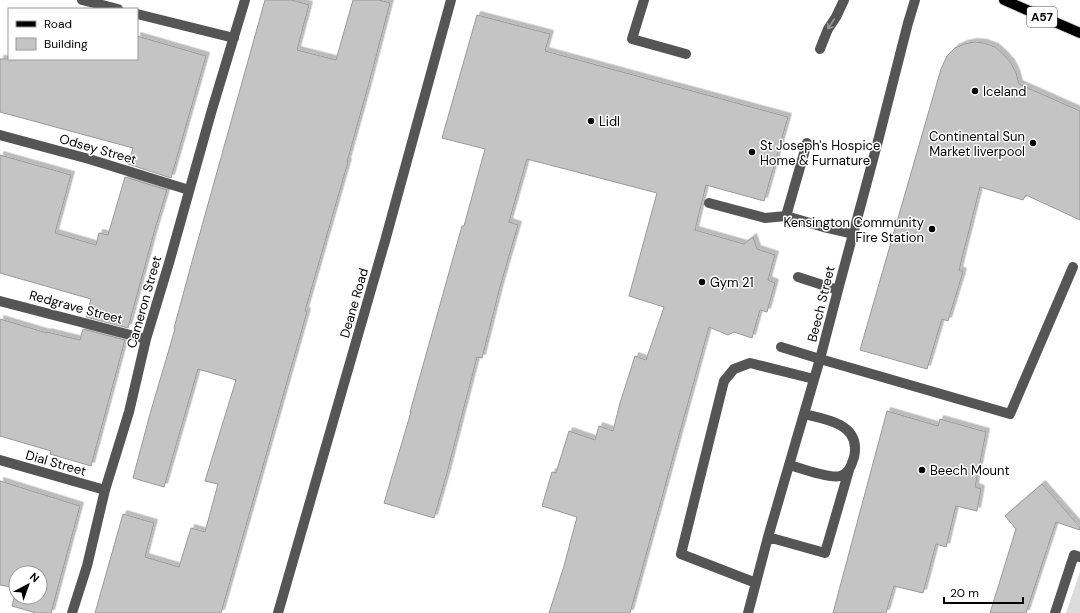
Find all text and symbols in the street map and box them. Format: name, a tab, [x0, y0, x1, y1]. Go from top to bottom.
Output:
road number: A57	[1027, 7, 1057, 27]
legend	[8, 8, 138, 60]
text: Road	[44, 16, 72, 32]
one-way arrow	[827, 18, 835, 29]
text: Building	[44, 36, 88, 52]
place label: Iceland	[983, 83, 1026, 100]
marker: Iceland	[970, 86, 980, 96]
place label: Lidl	[599, 113, 620, 130]
marker: Lidl	[586, 116, 596, 126]
place label: Continental Sun Market liverpool	[929, 128, 1025, 160]
street label: Odsey Street	[57, 130, 139, 168]
place label: St Joseph's Hospice Home & Furnature	[760, 137, 880, 169]
marker: Continental Sun Market liverpool	[1028, 138, 1038, 148]
marker: St Joseph's Hospice Home & Furnature	[747, 147, 757, 157]
place label: Kensington Community Fire Station	[784, 214, 924, 246]
marker: Kensington Community Fire Station	[927, 224, 937, 234]
street label: Cameron Street	[123, 254, 165, 350]
street label: Beech Street	[803, 264, 839, 344]
street label: Deane Road	[336, 266, 372, 340]
place label: Gym 21	[710, 274, 754, 291]
marker: Gym 21	[697, 277, 707, 287]
street label: Redgrave Street	[27, 286, 125, 328]
street label: Dial Street	[24, 446, 88, 480]
place label: Beech Mount	[930, 462, 1010, 479]
marker: Beech Mount	[917, 465, 927, 475]
north arrow	[8, 565, 48, 605]
text: N	[27, 570, 42, 585]
scale bar	[944, 579, 1023, 605]
text: 20 m	[950, 585, 979, 601]

